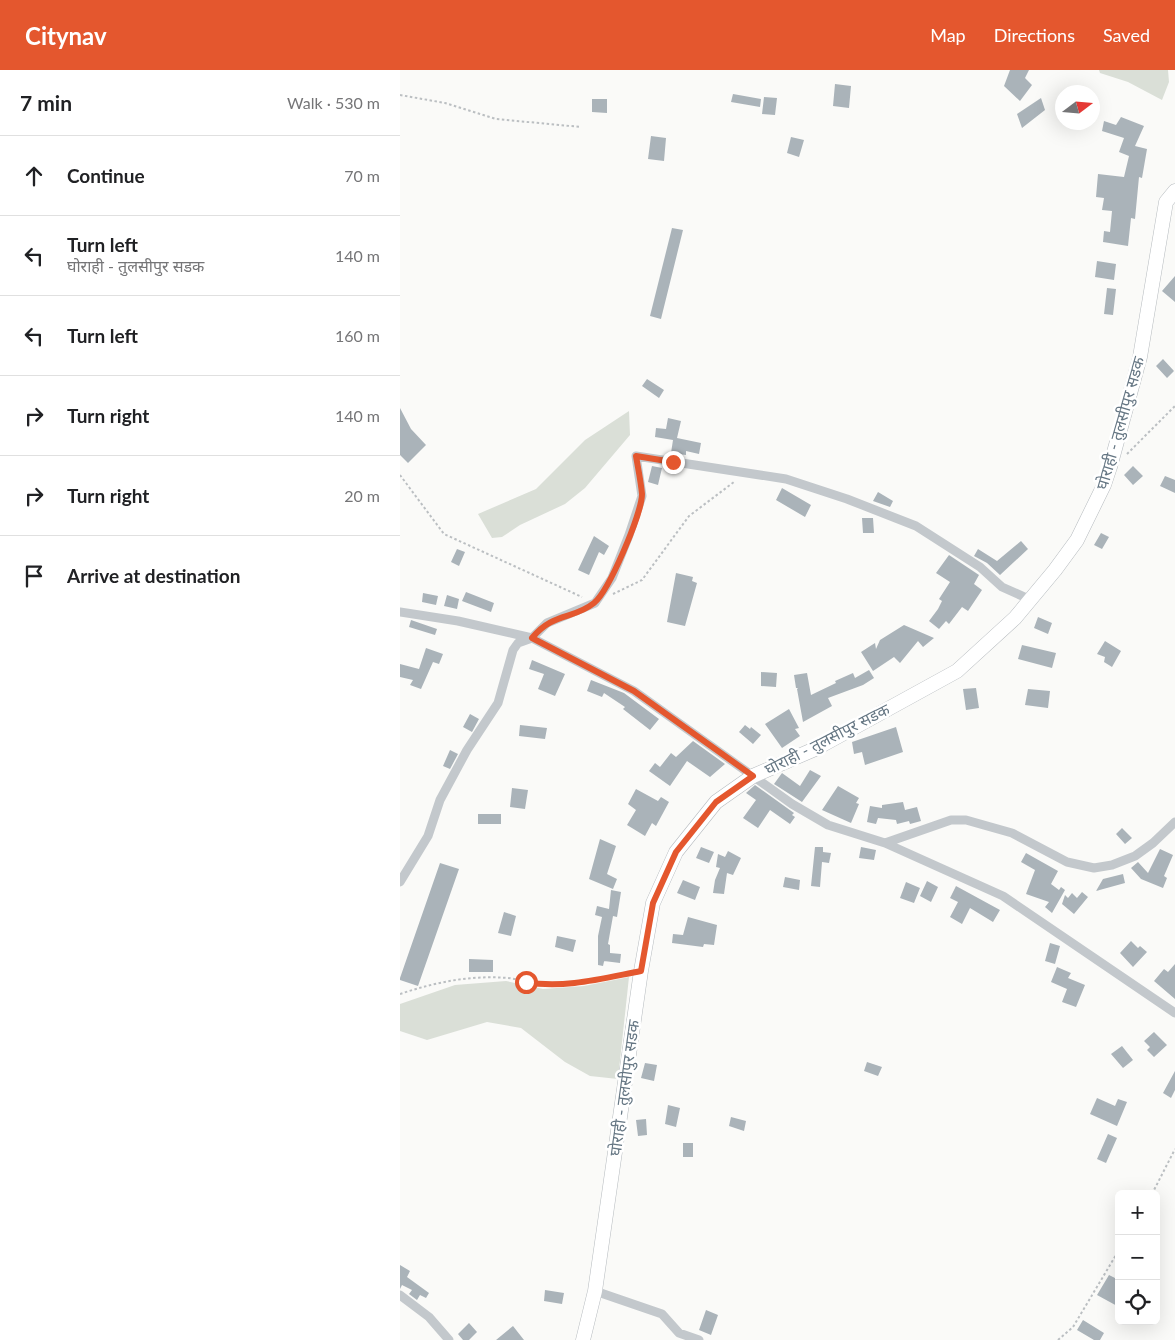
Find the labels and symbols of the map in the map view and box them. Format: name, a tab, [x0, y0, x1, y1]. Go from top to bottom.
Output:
north arrow	[1055, 85, 1100, 130]
street label: घोराही - तुलसीपुर सडक	[1091, 354, 1150, 492]
route end	[662, 451, 685, 474]
street label: घोराही - तुलसीपुर सडक	[761, 699, 894, 780]
route start	[515, 971, 538, 994]
street label: घोराही - तुलसीपुर सडक	[605, 1018, 645, 1158]

